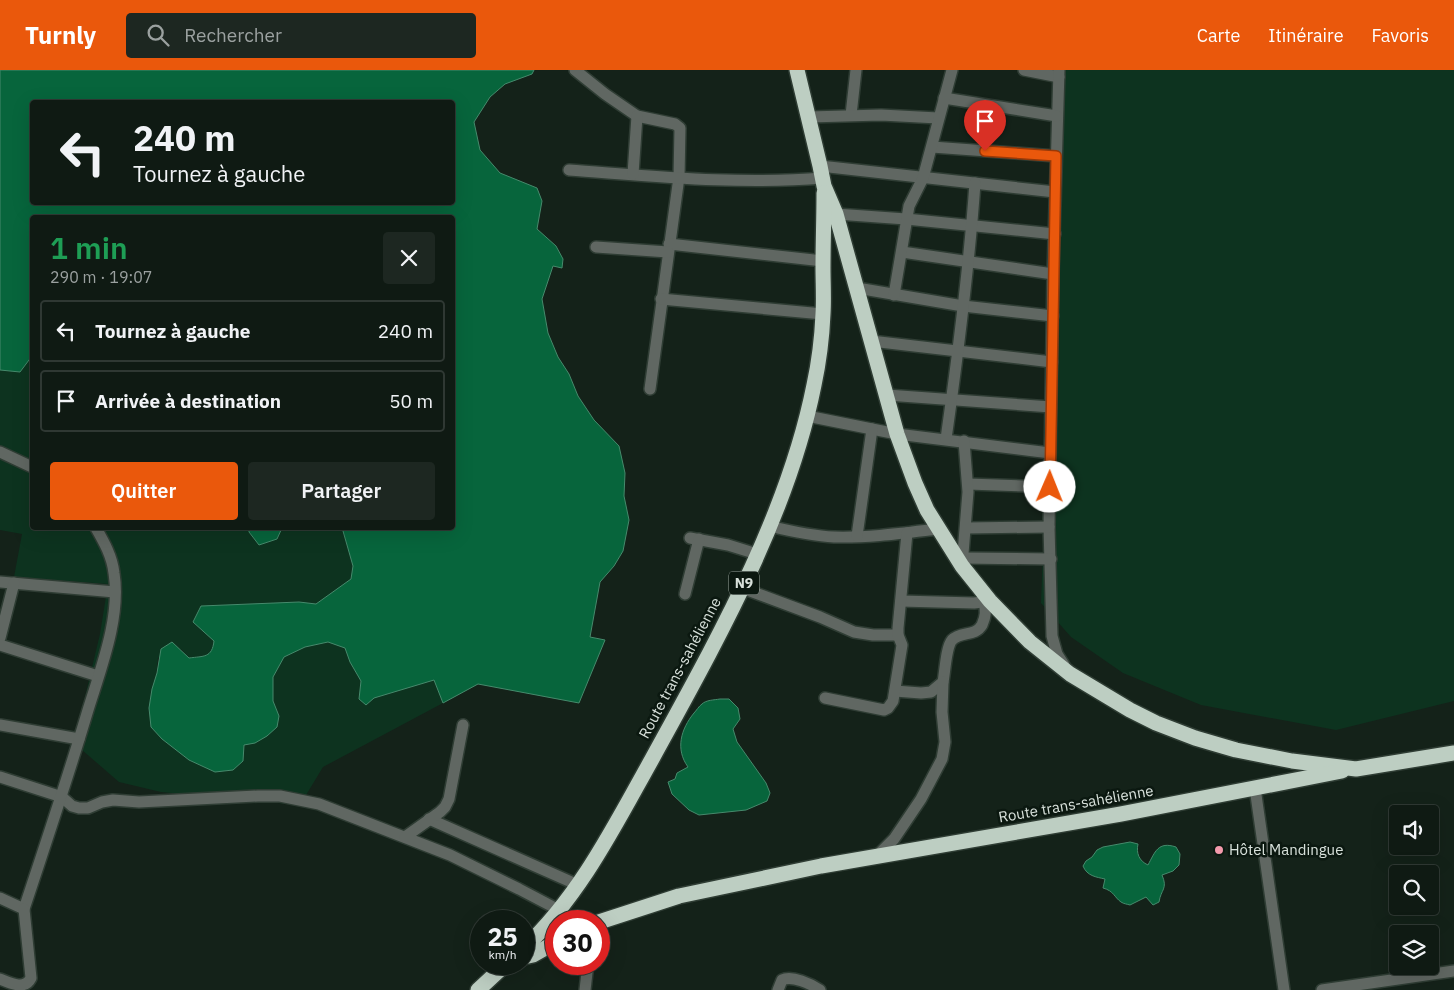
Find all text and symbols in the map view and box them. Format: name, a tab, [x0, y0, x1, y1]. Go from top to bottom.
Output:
search box	[126, 13, 476, 58]
text: Turnly	[25, 19, 96, 51]
icon: search	[144, 21, 172, 49]
text: Rechercher	[184, 23, 282, 47]
text: Carte	[1197, 24, 1240, 47]
text: Itinéraire	[1268, 24, 1344, 47]
text: Favoris	[1372, 24, 1429, 47]
pin	[964, 100, 1006, 151]
icon: arrive	[971, 107, 999, 135]
text: 240 m	[133, 115, 236, 161]
icon: left	[50, 120, 115, 185]
text: Tournez à gauche	[133, 159, 305, 188]
text: 1 min	[50, 228, 128, 267]
button: close	[383, 232, 435, 284]
text: 290 m · 19:07	[50, 267, 152, 287]
icon: left	[52, 317, 80, 345]
text: Tournez à gauche	[95, 319, 251, 343]
text: 240 m	[378, 319, 433, 343]
icon: arrive	[52, 387, 80, 415]
text: Arrivée à destination	[95, 389, 281, 413]
text: 50 m	[389, 389, 433, 413]
position arrow	[1023, 460, 1075, 512]
button: Quitter	[50, 462, 238, 520]
button: Partager	[248, 462, 435, 520]
road number: N9	[729, 572, 759, 594]
street label: Route trans-sahélienne	[634, 594, 725, 742]
street label: Route trans-sahélienne	[997, 781, 1155, 827]
map controls	[1389, 805, 1439, 975]
button: sound	[1389, 805, 1439, 855]
place label: Hôtel Mandingue	[1229, 840, 1343, 859]
marker: Hôtel Mandingue	[1213, 844, 1225, 856]
button: search	[1389, 865, 1439, 915]
speed limit sign: 30	[545, 910, 610, 975]
text: 25	[487, 920, 518, 953]
button: layers	[1389, 925, 1439, 975]
text: km/h	[488, 947, 517, 962]

